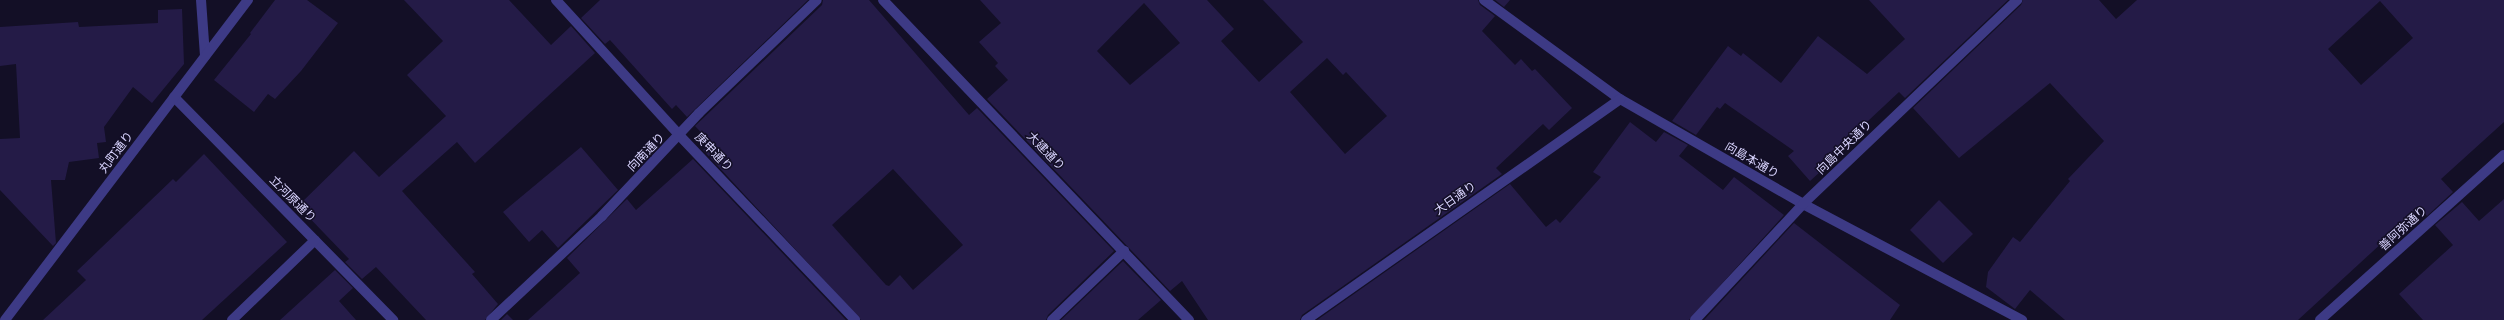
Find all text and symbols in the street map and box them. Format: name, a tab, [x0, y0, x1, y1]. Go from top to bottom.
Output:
street label: 向島中央通り	[1813, 117, 1875, 177]
street label: 丸町通り	[96, 128, 136, 176]
street label: 大建通り	[1024, 129, 1068, 173]
street label: 向南通り	[624, 130, 668, 174]
street label: 庚申通り	[692, 130, 736, 174]
street label: 向島本通り	[1722, 139, 1782, 181]
street label: 立河原通り	[267, 173, 319, 225]
street label: 大日通り	[1431, 178, 1479, 218]
street label: 善阿弥通り	[2376, 203, 2430, 253]

